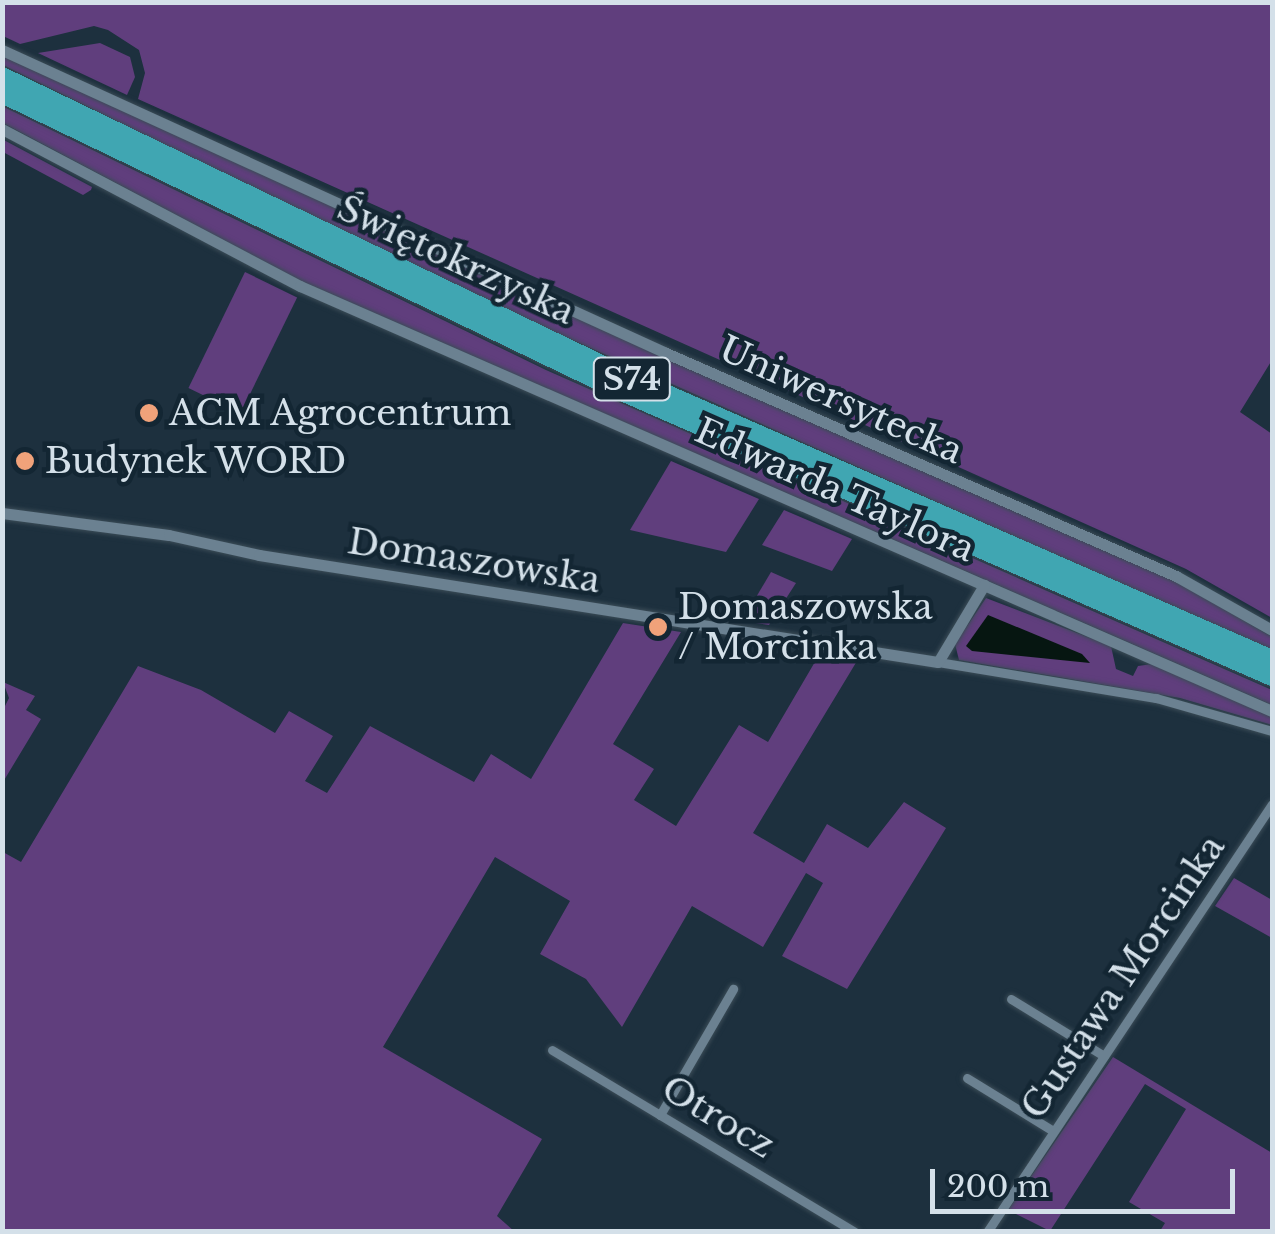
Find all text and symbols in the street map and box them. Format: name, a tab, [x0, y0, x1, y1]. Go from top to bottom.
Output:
street label: Świętokrzyska	[331, 187, 581, 333]
street label: Uniwersytecka	[713, 328, 969, 472]
road number: S74	[592, 352, 672, 406]
place label: ACM Agrocentrum	[169, 392, 513, 434]
marker: ACM Agrocentrum	[138, 402, 160, 424]
street label: Edwarda Taylora	[688, 409, 982, 571]
place label: Budynek WORD	[45, 440, 348, 482]
marker: Budynek WORD	[14, 450, 36, 472]
street label: Domaszowska	[345, 520, 603, 602]
place label: Domaszowska / Morcinka	[678, 586, 933, 668]
marker: Domaszowska / Morcinka	[647, 616, 669, 638]
street label: Gustawa Morcinka	[1013, 827, 1233, 1127]
street label: Otrocz	[654, 1067, 782, 1167]
scale bar	[935, 1149, 1240, 1211]
text: 200 m	[947, 1168, 1049, 1205]

